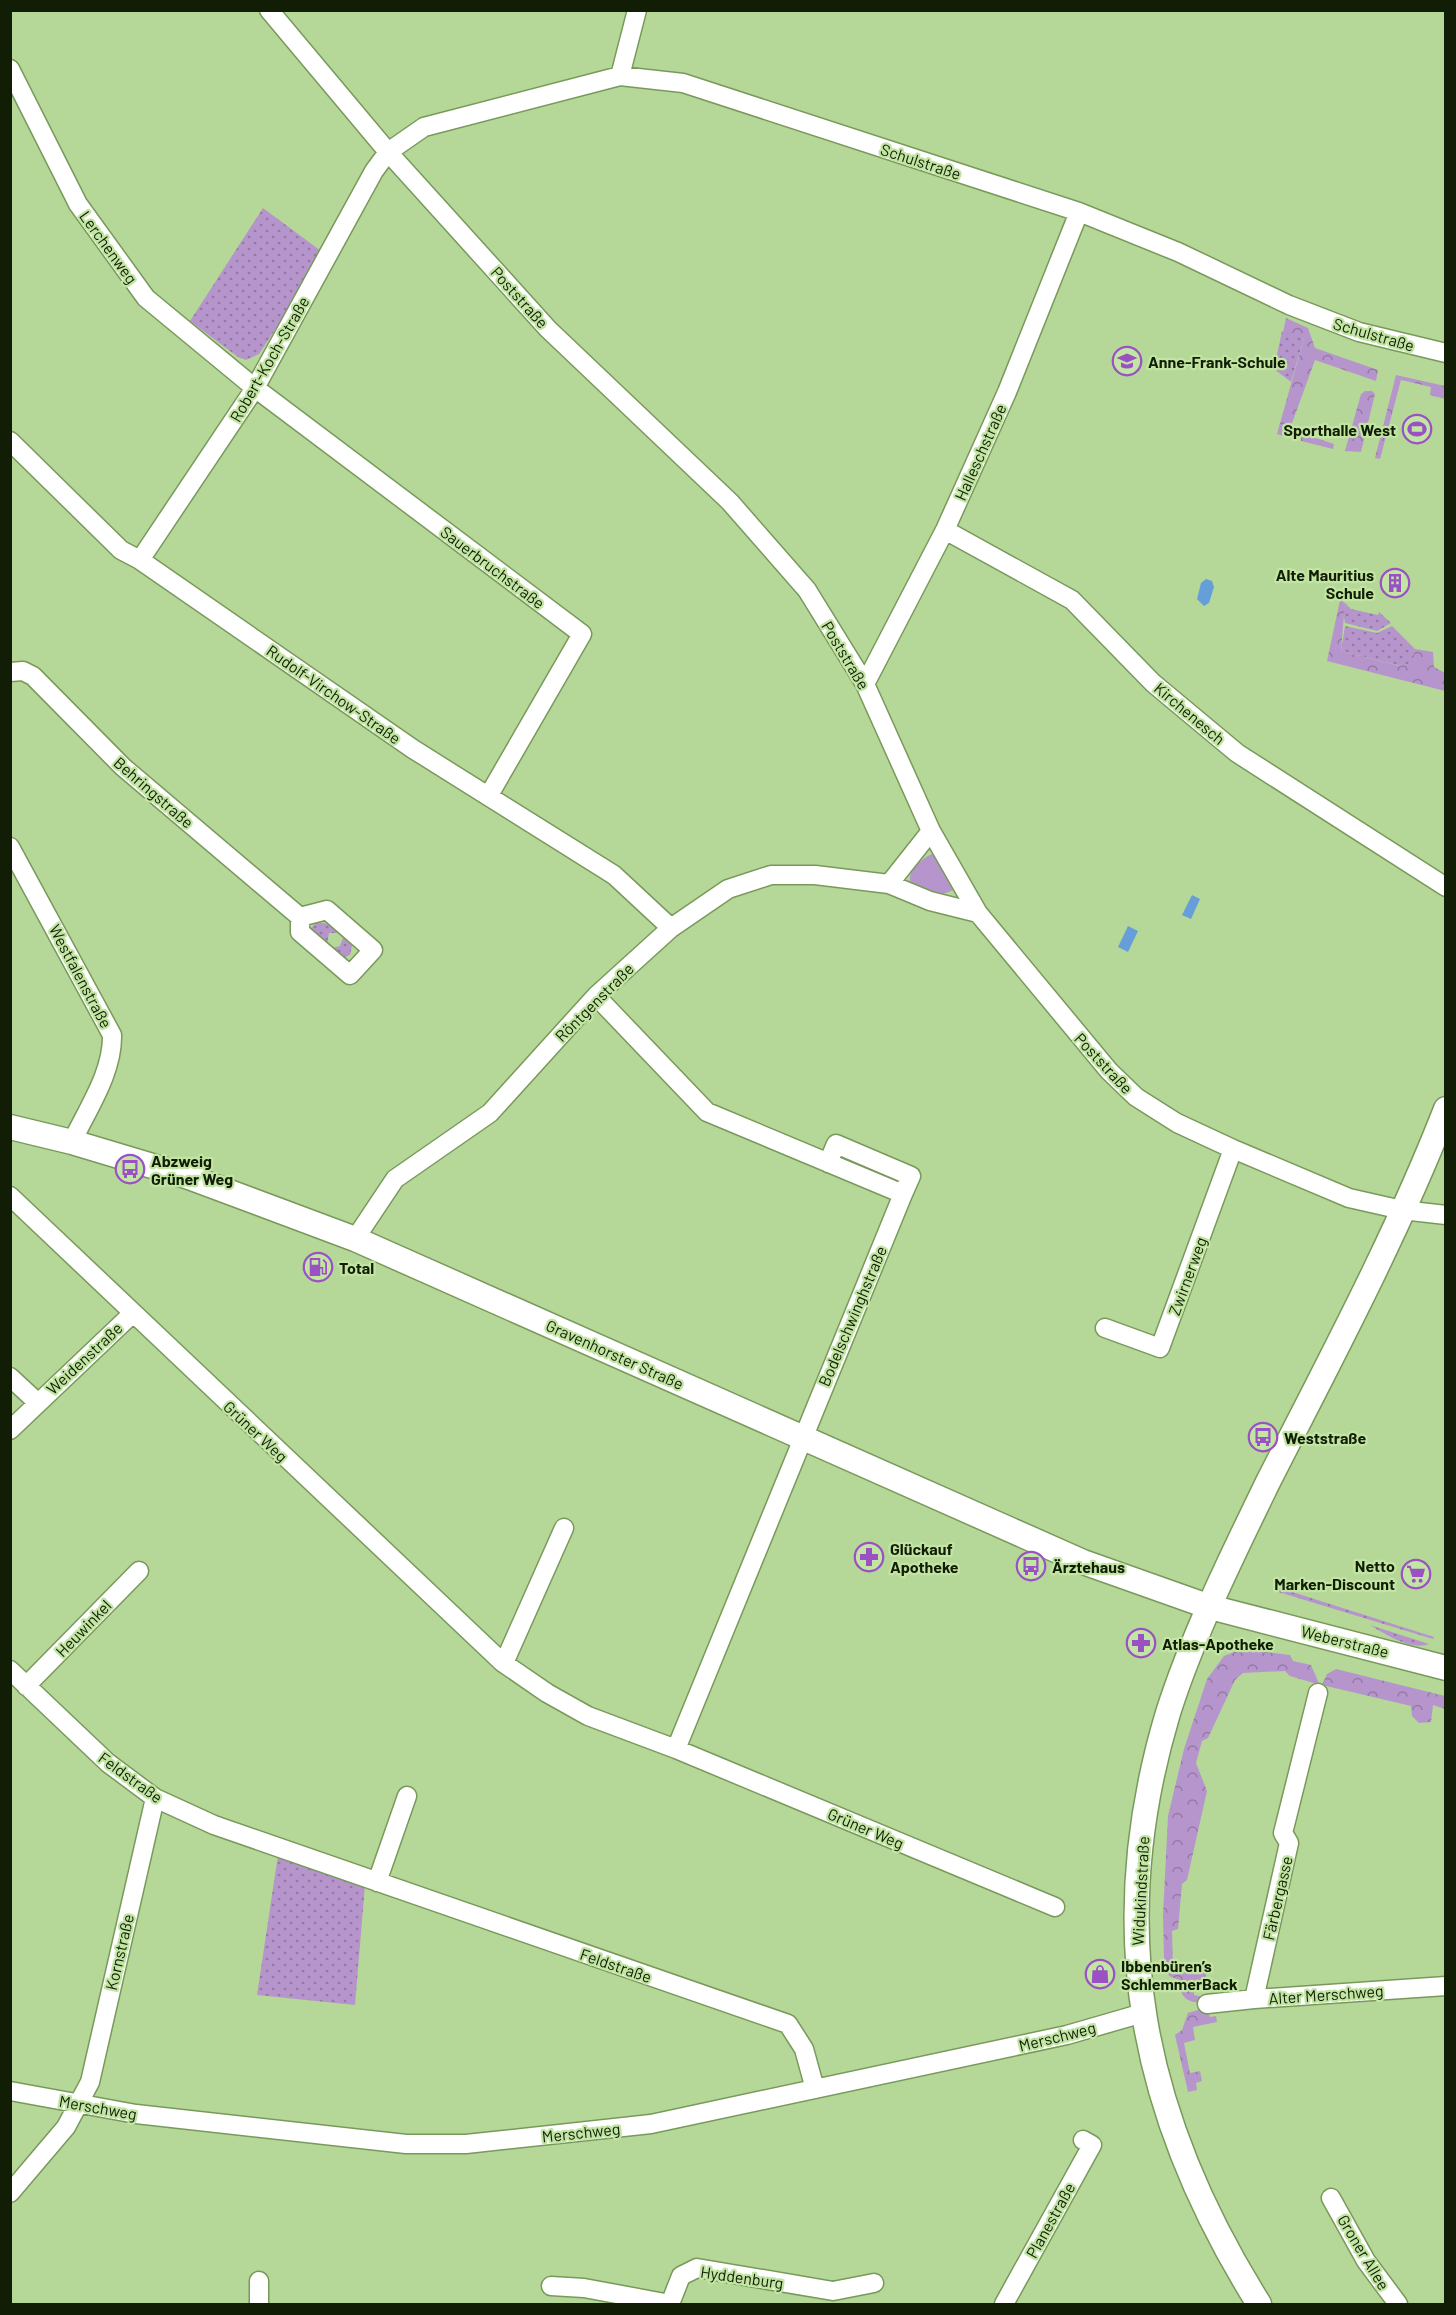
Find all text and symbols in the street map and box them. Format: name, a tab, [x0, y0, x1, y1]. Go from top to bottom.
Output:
street label: Schulstraße	[878, 139, 964, 183]
street label: Lerchenweg	[76, 207, 142, 287]
street label: Poststraße	[487, 262, 553, 332]
street label: Robert-Koch-Straße	[225, 293, 313, 425]
street label: Schulstraße	[1331, 313, 1417, 355]
school or university icon: Anne-Frank-Schule	[1111, 345, 1143, 377]
place label: Anne-Frank-Schule	[1148, 352, 1286, 371]
street label: Halleschstraße	[950, 401, 1010, 503]
sports icon: Sporthalle West	[1401, 413, 1433, 445]
place label: Sporthalle West	[1284, 420, 1396, 439]
street label: Sauerbruchstraße	[437, 522, 549, 612]
place label: Alte Mauritius Schule	[1276, 565, 1374, 602]
building icon: Alte Mauritius Schule	[1379, 567, 1411, 599]
street label: Poststraße	[818, 617, 874, 693]
street label: Rudolf-Virchow-Straße	[263, 641, 405, 747]
street label: Kirchenesch	[1151, 678, 1229, 748]
street label: Behringstraße	[110, 752, 198, 832]
street label: Westfalenstraße	[46, 921, 116, 1031]
street label: Röntgenstraße	[551, 959, 637, 1045]
street label: Poststraße	[1071, 1029, 1137, 1097]
place label: Abzweig Grüner Weg	[151, 1151, 233, 1188]
bus stop icon: Abzweig Grüner Weg	[114, 1153, 146, 1185]
street label: Zwirnerweg	[1164, 1234, 1210, 1318]
street label: Bodelschwinghstraße	[814, 1243, 890, 1389]
fuel station icon: Total	[302, 1251, 334, 1283]
place label: Total	[339, 1258, 374, 1277]
street label: Gravenhorster Straße	[543, 1315, 687, 1393]
street label: Weidenstraße	[42, 1318, 126, 1398]
street label: Grüner Weg	[220, 1397, 292, 1465]
bus stop icon: Weststraße	[1247, 1421, 1279, 1453]
place label: Weststraße	[1284, 1428, 1367, 1447]
place label: Glückauf Apotheke	[890, 1539, 959, 1576]
pharmacy icon: Glückauf Apotheke	[853, 1541, 885, 1573]
bus stop icon: Ärztehaus	[1015, 1550, 1047, 1582]
place label: Netto Marken-Discount	[1274, 1556, 1395, 1593]
place label: Ärztehaus	[1052, 1557, 1125, 1576]
supermarket icon: Netto Marken-Discount	[1400, 1558, 1432, 1590]
street label: Heuwinkel	[51, 1596, 115, 1660]
street label: Weberstraße	[1299, 1621, 1391, 1661]
pharmacy icon: Atlas-Apotheke	[1125, 1627, 1157, 1659]
place label: Atlas-Apotheke	[1162, 1634, 1274, 1653]
street label: Feldstraße	[95, 1747, 167, 1807]
street label: Grüner Weg	[825, 1803, 907, 1853]
street label: Widukindstraße	[1128, 1836, 1152, 1946]
street label: Färbergasse	[1258, 1854, 1296, 1942]
street label: Kornstraße	[101, 1912, 137, 1992]
street label: Feldstraße	[578, 1944, 654, 1986]
place label: Ibbenbüren’s SchlemmerBack	[1121, 1956, 1238, 1993]
shop icon: Ibbenbüren’s SchlemmerBack	[1084, 1958, 1116, 1990]
street label: Alter Merschweg	[1268, 1981, 1384, 2007]
street label: Merschweg	[1017, 2017, 1097, 2055]
street label: Merschweg	[58, 2091, 138, 2123]
street label: Merschweg	[541, 2118, 621, 2146]
street label: Planestraße	[1022, 2179, 1078, 2261]
street label: Groner Allee	[1334, 2211, 1394, 2293]
street label: Hyddenburg	[699, 2262, 785, 2292]

